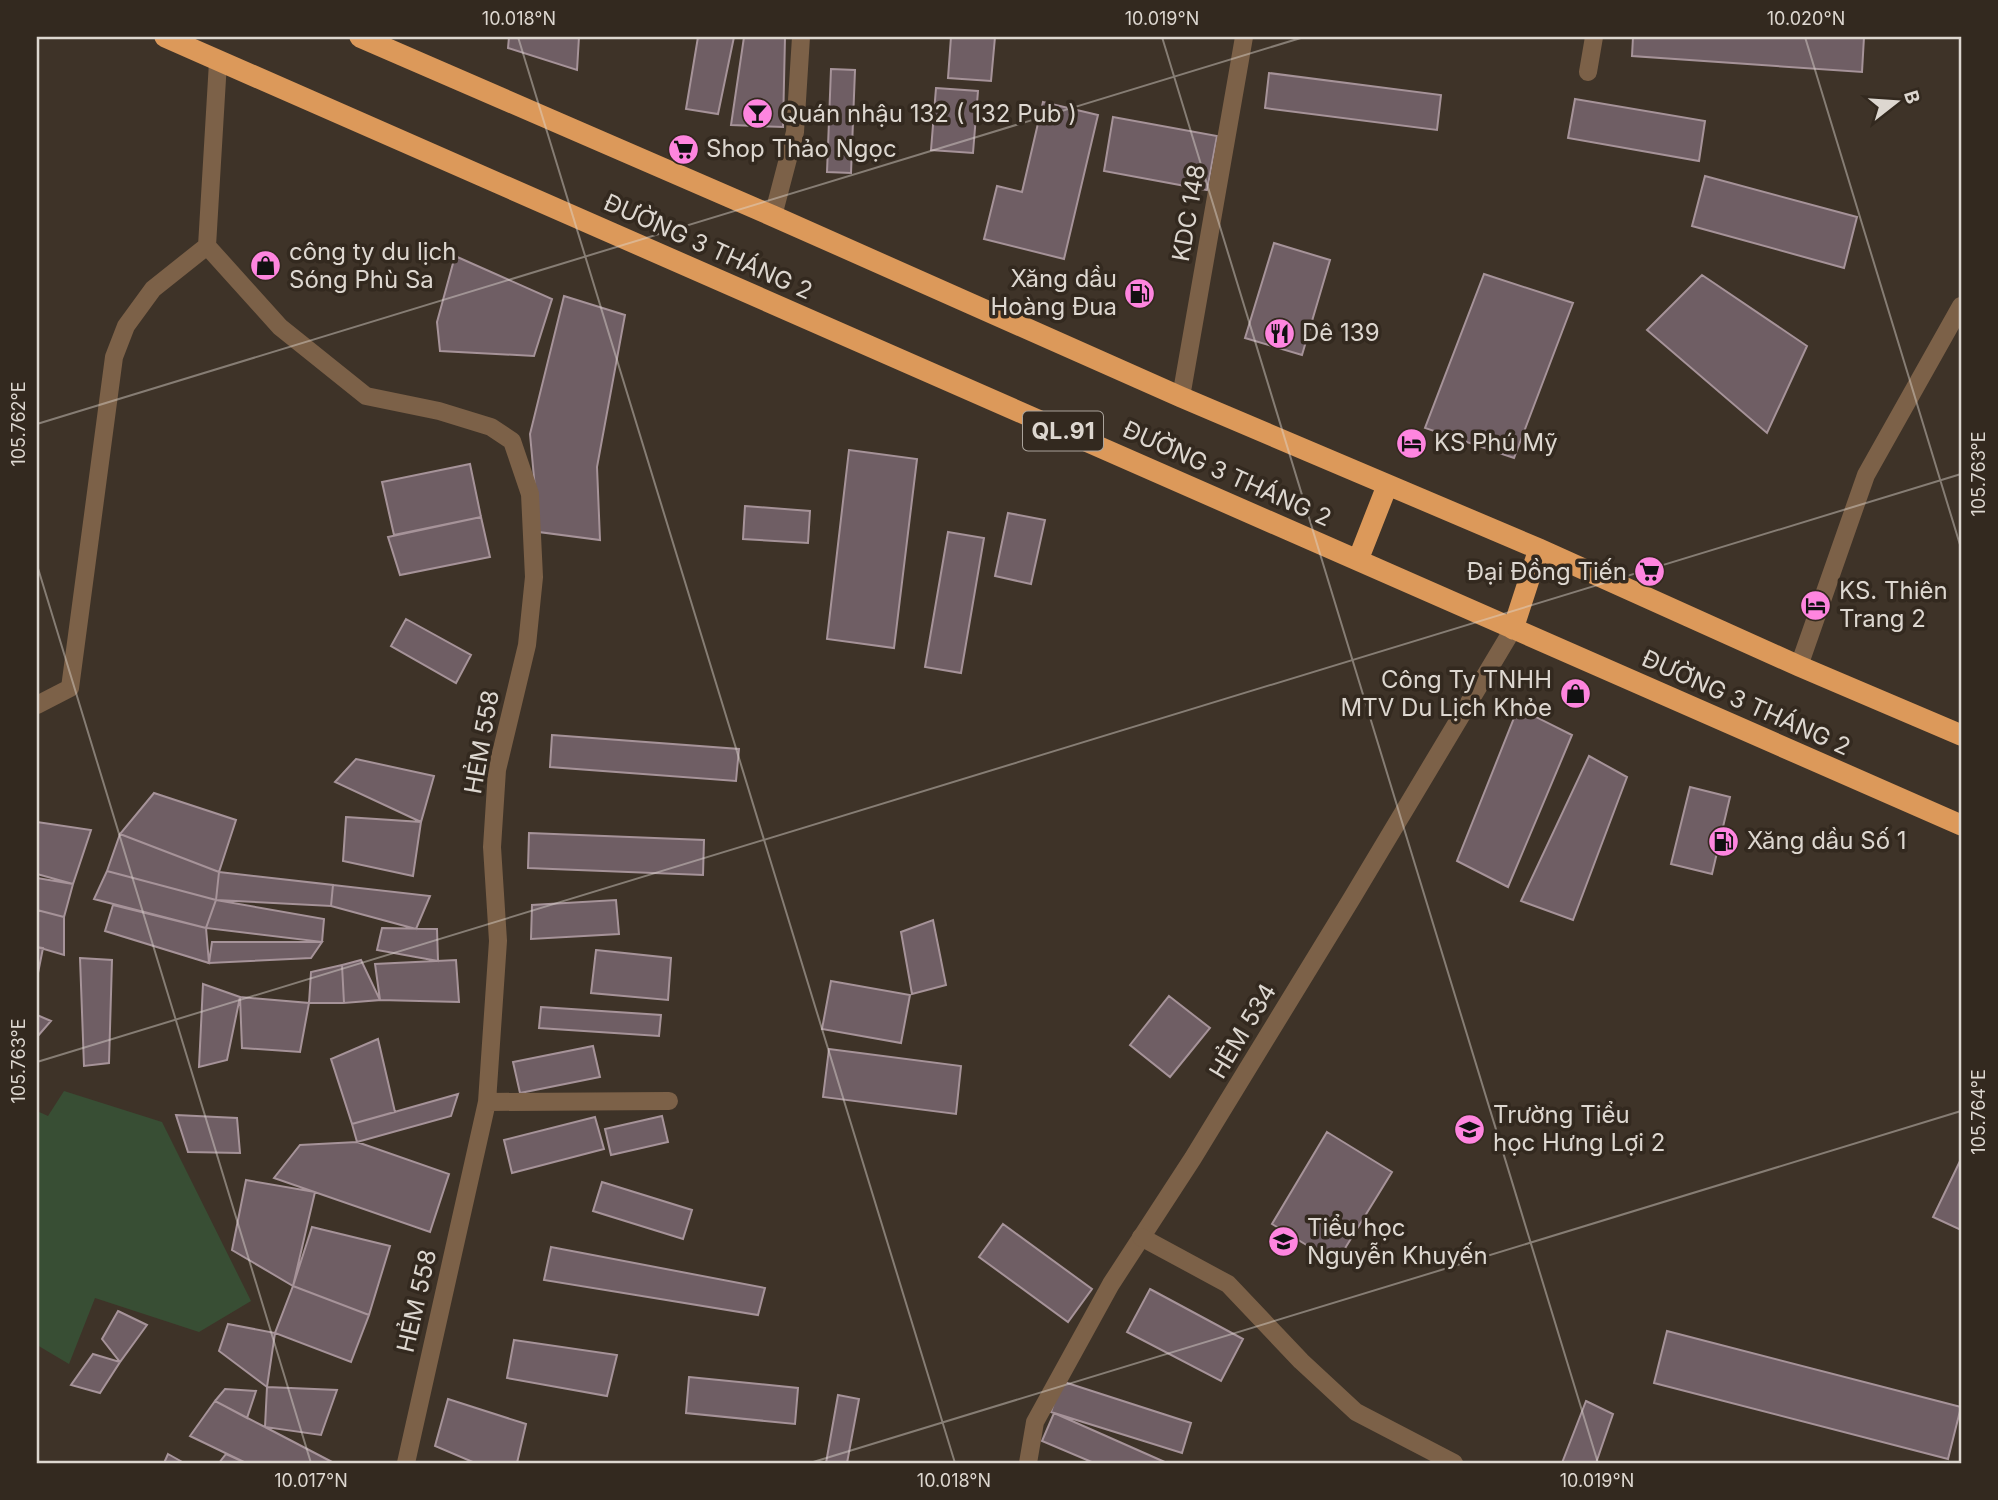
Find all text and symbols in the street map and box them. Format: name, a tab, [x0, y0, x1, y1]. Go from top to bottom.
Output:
text: 10.018°N	[482, 8, 556, 29]
text: 10.019°N	[1125, 8, 1199, 29]
text: 10.020°N	[1767, 8, 1845, 29]
north arrow	[1862, 66, 1932, 136]
text: B	[1899, 88, 1925, 107]
bar icon: Quán nhậu 132 ( 132 Pub )	[740, 97, 774, 131]
place label: Quán nhậu 132 ( 132 Pub )	[780, 99, 1077, 128]
supermarket icon: Shop Thảo Ngọc	[666, 132, 700, 166]
place label: Shop Thảo Ngọc	[706, 134, 897, 163]
street label: KDC 148	[1166, 162, 1211, 264]
street label: ĐƯỜNG 3 THÁNG 2	[600, 187, 817, 306]
place label: công ty du lịch Sóng Phù Sa	[289, 237, 456, 294]
shop icon: công ty du lịch Sóng Phù Sa	[249, 249, 283, 283]
place label: Xăng dầu Hoàng Đua	[990, 264, 1117, 321]
fuel station icon: Xăng dầu Hoàng Đua	[1123, 276, 1157, 310]
restaurant icon: Dê 139	[1262, 316, 1296, 350]
place label: Dê 139	[1302, 318, 1380, 347]
text: 105.762°E	[8, 381, 29, 467]
road number: QL.91	[1023, 412, 1103, 450]
street label: ĐƯỜNG 3 THÁNG 2	[1119, 414, 1336, 533]
hotel icon: KS Phú Mỹ	[1394, 426, 1428, 460]
place label: KS Phú Mỹ	[1434, 428, 1558, 457]
text: 105.763°E	[1968, 431, 1989, 517]
supermarket icon: Đại Đồng Tiến	[1633, 555, 1667, 589]
place label: Đại Đồng Tiến	[1467, 557, 1627, 586]
place label: KS. Thiên Trang 2	[1839, 576, 1948, 633]
hotel icon: KS. Thiên Trang 2	[1799, 588, 1833, 622]
street label: ĐƯỜNG 3 THÁNG 2	[1638, 643, 1855, 762]
place label: Công Ty TNHH MTV Du Lịch Khỏe	[1341, 665, 1552, 722]
shop icon: Công Ty TNHH MTV Du Lịch Khỏe	[1558, 677, 1592, 711]
street label: HẺM 558	[458, 688, 505, 796]
fuel station icon: Xăng dầu Số 1	[1707, 824, 1741, 858]
place label: Xăng dầu Số 1	[1747, 826, 1907, 855]
street label: HẺM 534	[1203, 978, 1282, 1083]
text: 105.763°E	[8, 1018, 29, 1104]
text: 105.764°E	[1968, 1069, 1989, 1155]
place label: Trường Tiểu học Hưng Lợi 2	[1493, 1100, 1666, 1157]
school or university icon: Trường Tiểu học Hưng Lợi 2	[1453, 1112, 1487, 1146]
place label: Tiểu học Nguyễn Khuyến	[1307, 1213, 1488, 1270]
school or university icon: Tiểu học Nguyễn Khuyến	[1267, 1225, 1301, 1259]
street label: HẺM 558	[391, 1247, 442, 1355]
text: 10.017°N	[274, 1470, 348, 1491]
text: 10.018°N	[917, 1470, 991, 1491]
text: 10.019°N	[1560, 1470, 1634, 1491]

